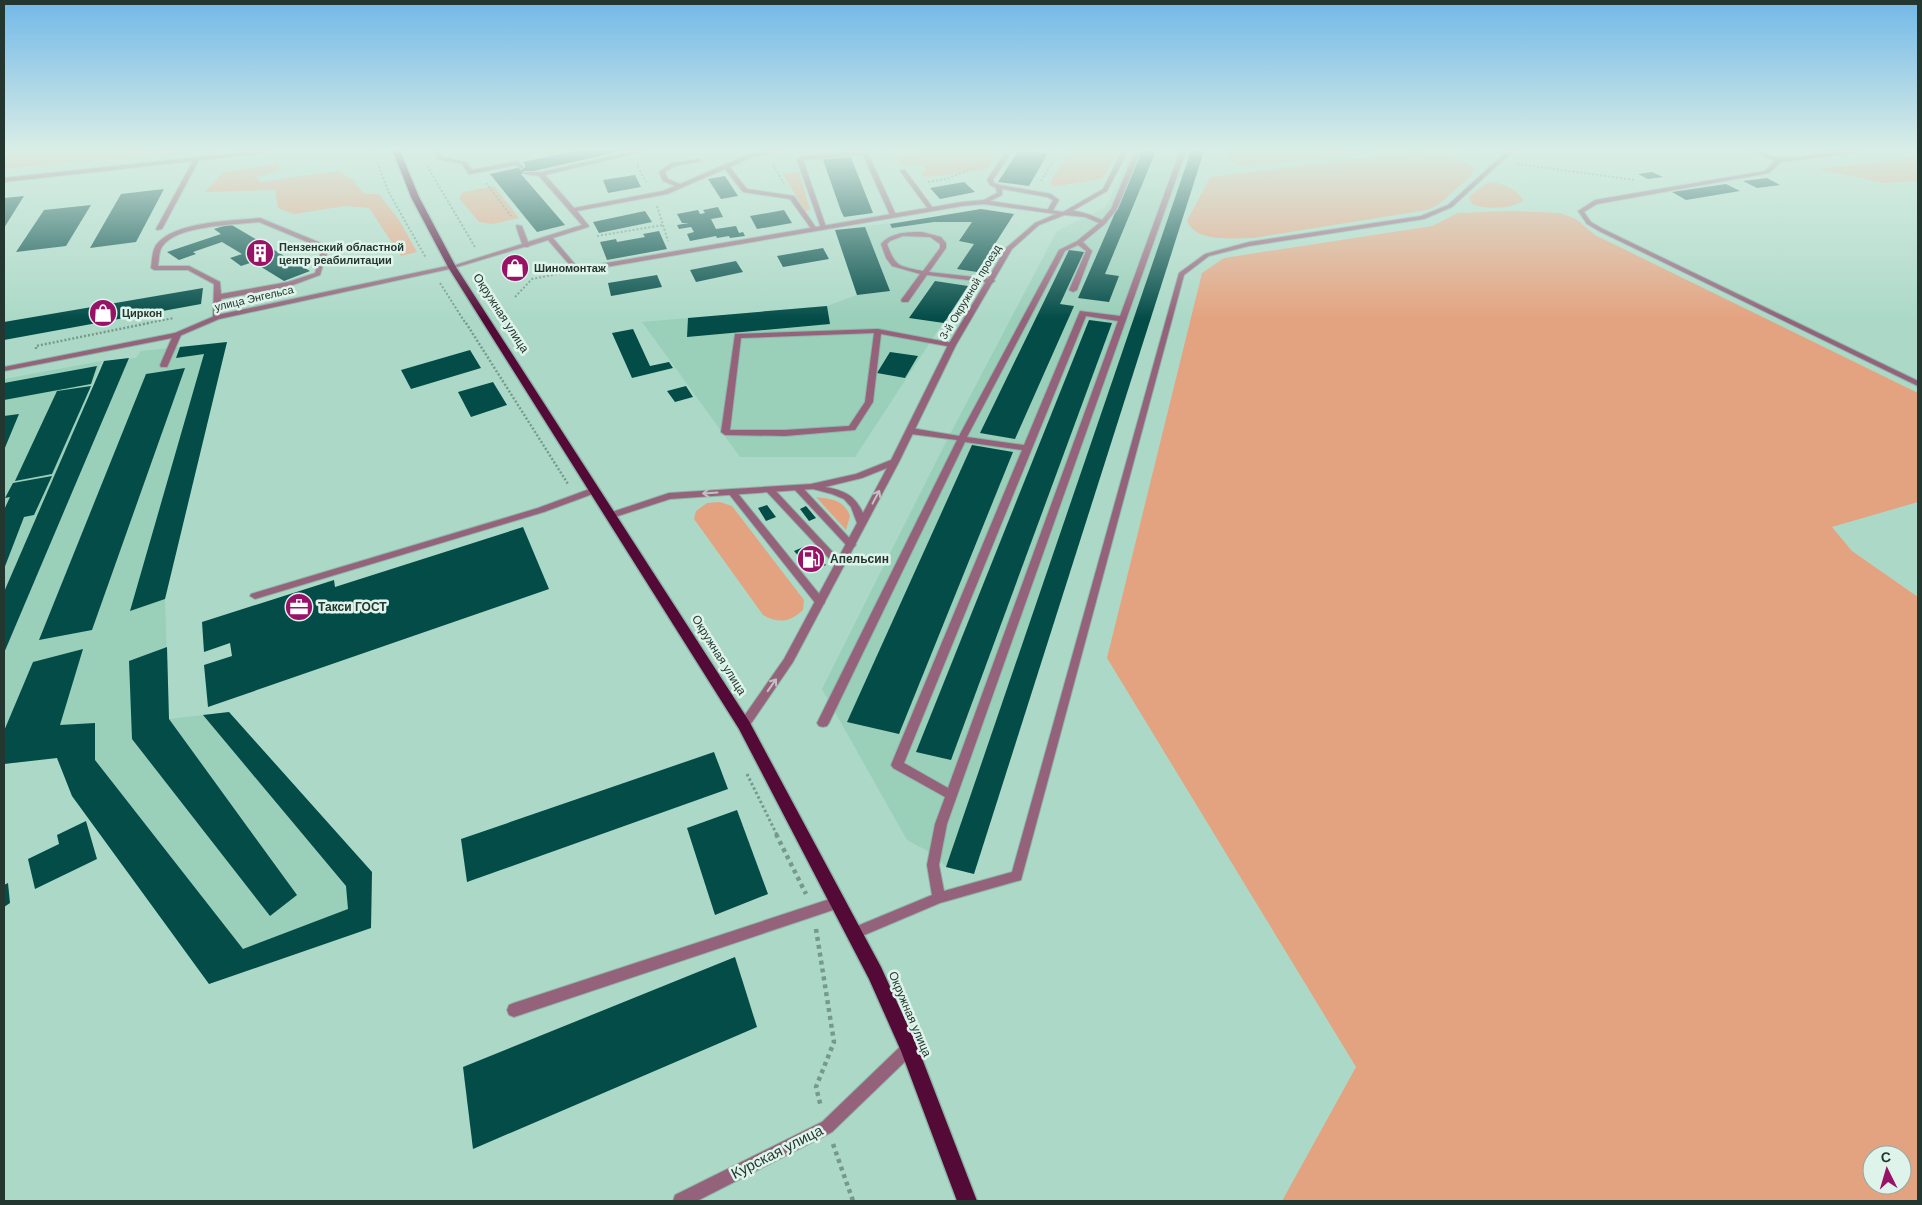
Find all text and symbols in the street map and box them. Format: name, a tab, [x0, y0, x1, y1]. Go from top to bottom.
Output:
building icon: Пензенский областной центр реабилитации	[245, 238, 275, 268]
place label: Пензенский областной центр реабилитации	[279, 241, 404, 266]
street label: 3-й Окружной проезд	[937, 242, 1003, 341]
shop icon: Шиномонтаж	[500, 253, 530, 283]
place label: Шиномонтаж	[534, 262, 606, 274]
street label: Окружная улица	[470, 271, 532, 355]
street label: улица Энгельса	[213, 283, 295, 313]
shop icon: Циркон	[88, 298, 118, 328]
place label: Циркон	[122, 307, 162, 319]
one-way arrow	[702, 489, 718, 498]
one-way arrow	[872, 490, 881, 505]
fuel station icon: Апельсин	[796, 544, 826, 574]
place label: Апельсин	[830, 552, 889, 566]
office icon: Такси ГОСТ	[284, 592, 314, 622]
place label: Такси ГОСТ	[318, 600, 387, 614]
street label: Окружная улица	[689, 613, 749, 698]
one-way arrow	[767, 678, 777, 692]
street label: Окружная улица	[886, 969, 934, 1059]
street label: Курская улица	[728, 1121, 826, 1182]
north arrow	[1862, 1145, 1912, 1195]
text: С	[1880, 1149, 1892, 1165]

